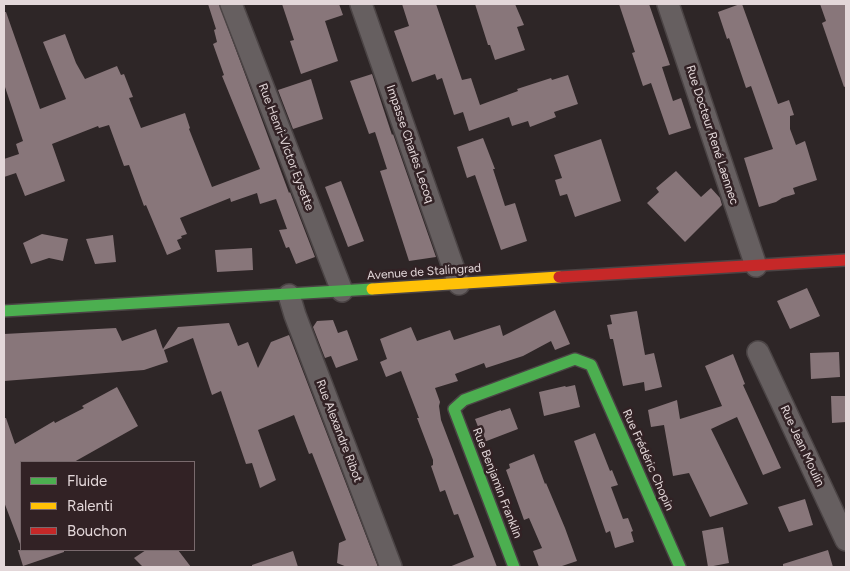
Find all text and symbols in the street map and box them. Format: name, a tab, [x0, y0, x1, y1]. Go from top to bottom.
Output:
street label: Rue Docteur René Laennec	[683, 63, 741, 207]
street label: Rue Henri-Victor Eysette	[255, 81, 317, 213]
street label: Impasse Charles Lecoq	[383, 83, 437, 205]
street label: Avenue de Stalingrad	[366, 261, 482, 283]
street label: Rue Alexandre Ribot	[313, 378, 365, 484]
street label: Rue Jean Moulin	[777, 403, 827, 489]
street label: Rue Frédéric Chopin	[619, 407, 677, 513]
street label: Rue Benjamin Franklin	[469, 426, 525, 540]
legend	[20, 461, 195, 551]
text: Fluide	[67, 472, 107, 490]
text: Ralenti	[67, 497, 113, 515]
text: Bouchon	[67, 522, 127, 540]

